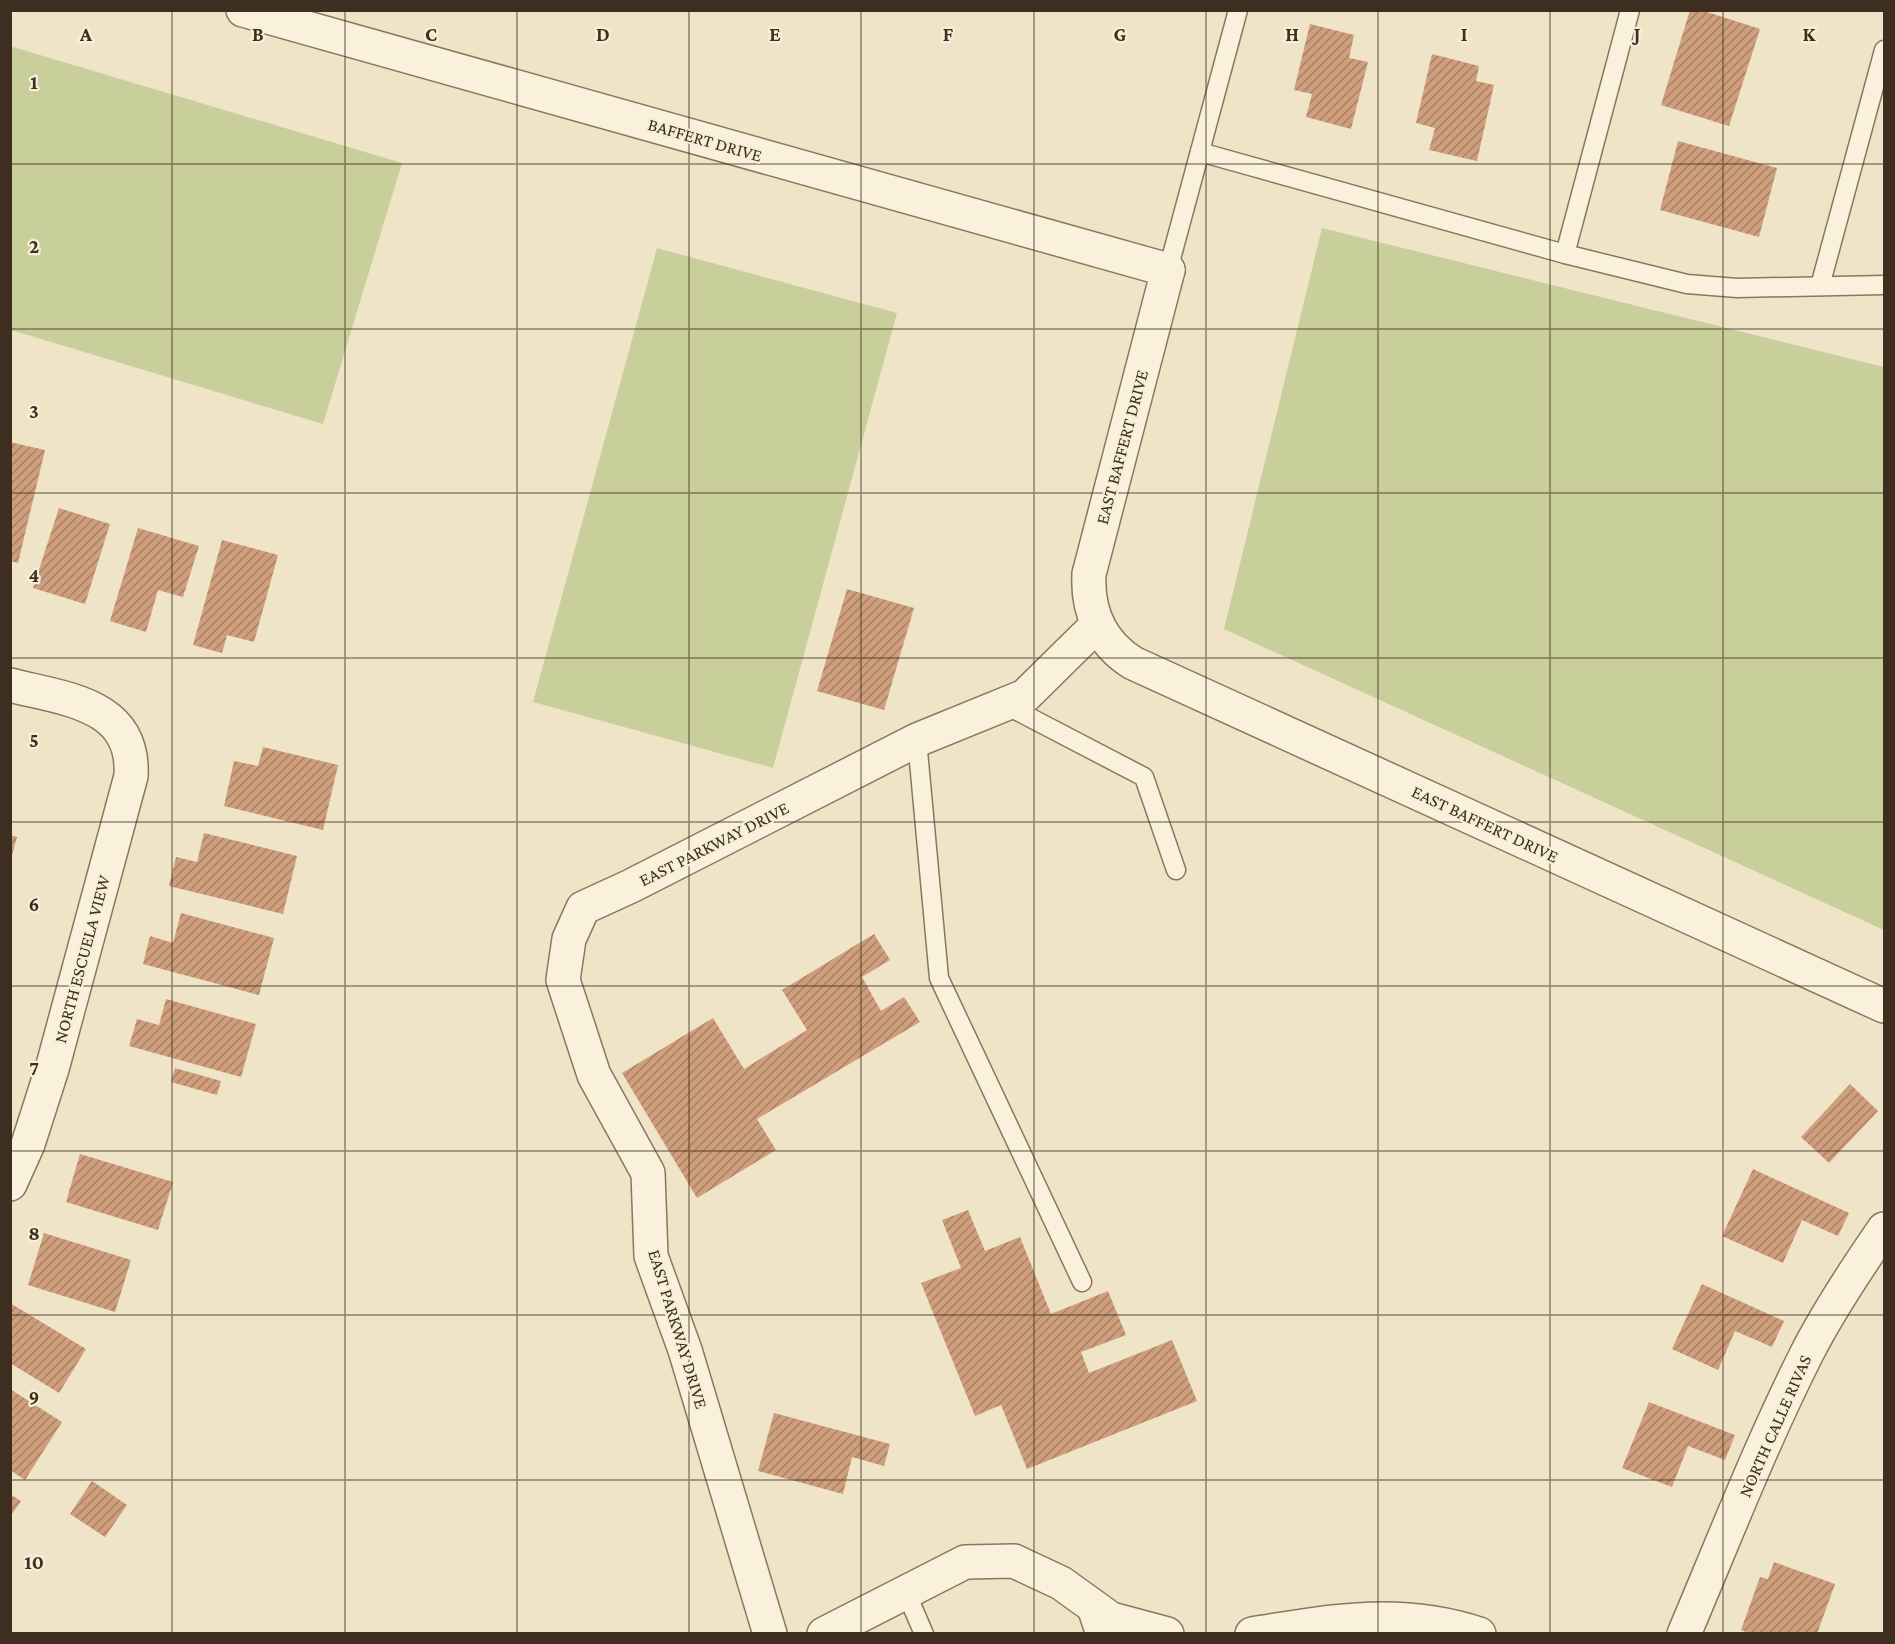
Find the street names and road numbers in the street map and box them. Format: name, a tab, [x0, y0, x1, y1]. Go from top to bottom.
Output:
street label: BAFFERT DRIVE	[646, 114, 765, 166]
street label: EAST BAFFERT DRIVE	[1092, 367, 1152, 526]
street label: EAST BAFFERT DRIVE	[1409, 781, 1562, 867]
street label: EAST PARKWAY DRIVE	[636, 797, 792, 890]
street label: NORTH ESCUELA VIEW	[50, 872, 114, 1045]
street label: EAST PARKWAY DRIVE	[644, 1247, 712, 1411]
street label: NORTH CALLE RIVAS	[1735, 1352, 1815, 1500]

